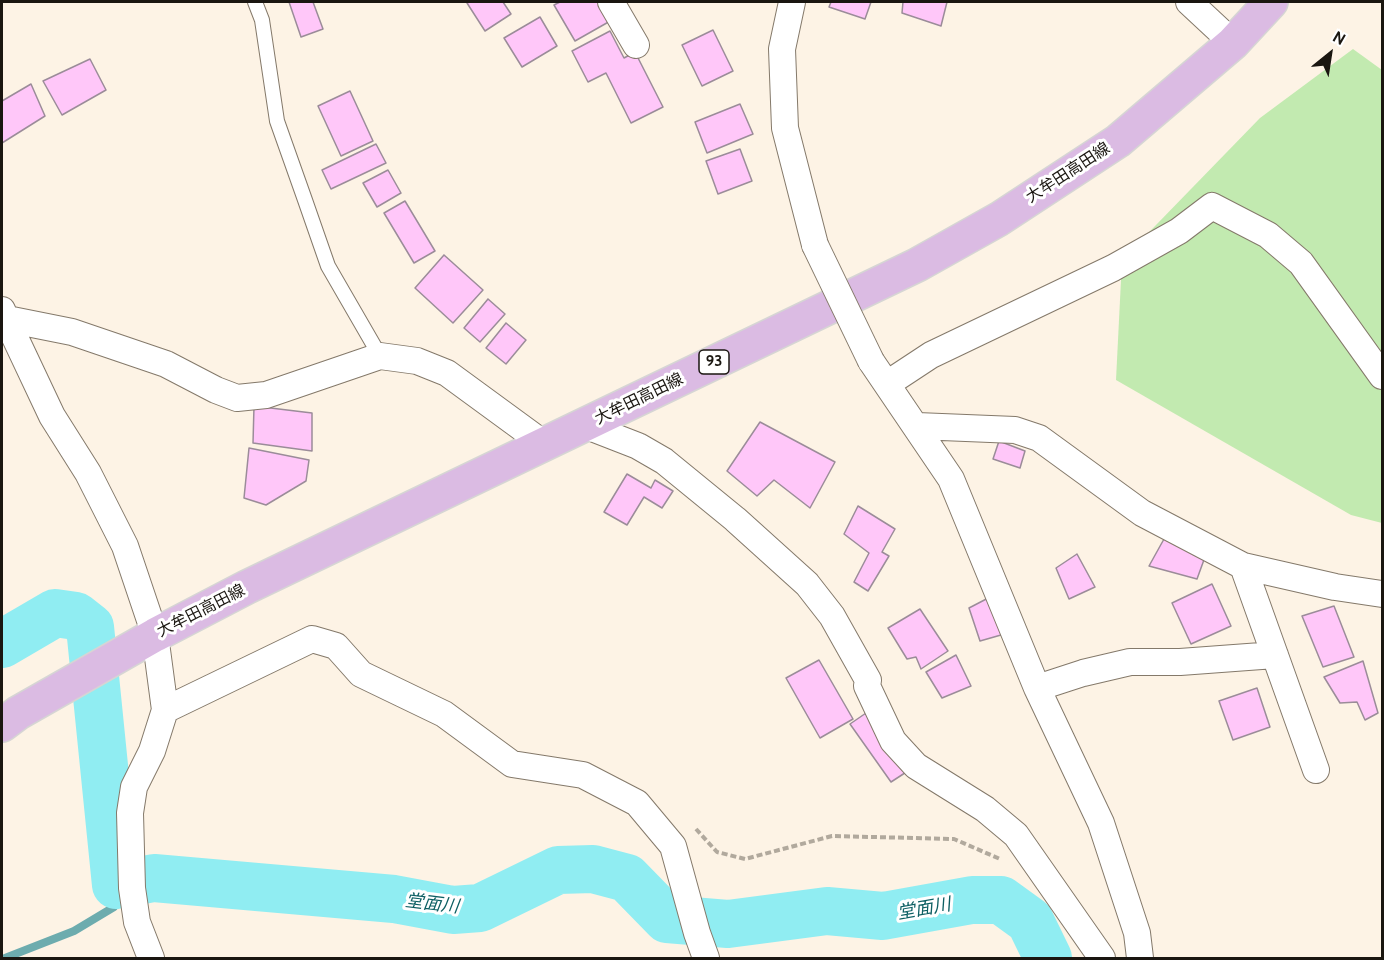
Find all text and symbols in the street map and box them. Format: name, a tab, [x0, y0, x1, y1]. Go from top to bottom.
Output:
north arrow	[1300, 24, 1360, 84]
text: N	[1330, 27, 1349, 49]
street label: 大牟田高田線	[1023, 139, 1113, 207]
road number: 93	[699, 350, 729, 374]
street label: 大牟田高田線	[592, 369, 686, 429]
street label: 大牟田高田線	[154, 581, 248, 641]
water label: 堂面川	[404, 890, 460, 918]
water label: 堂面川	[896, 894, 952, 924]

